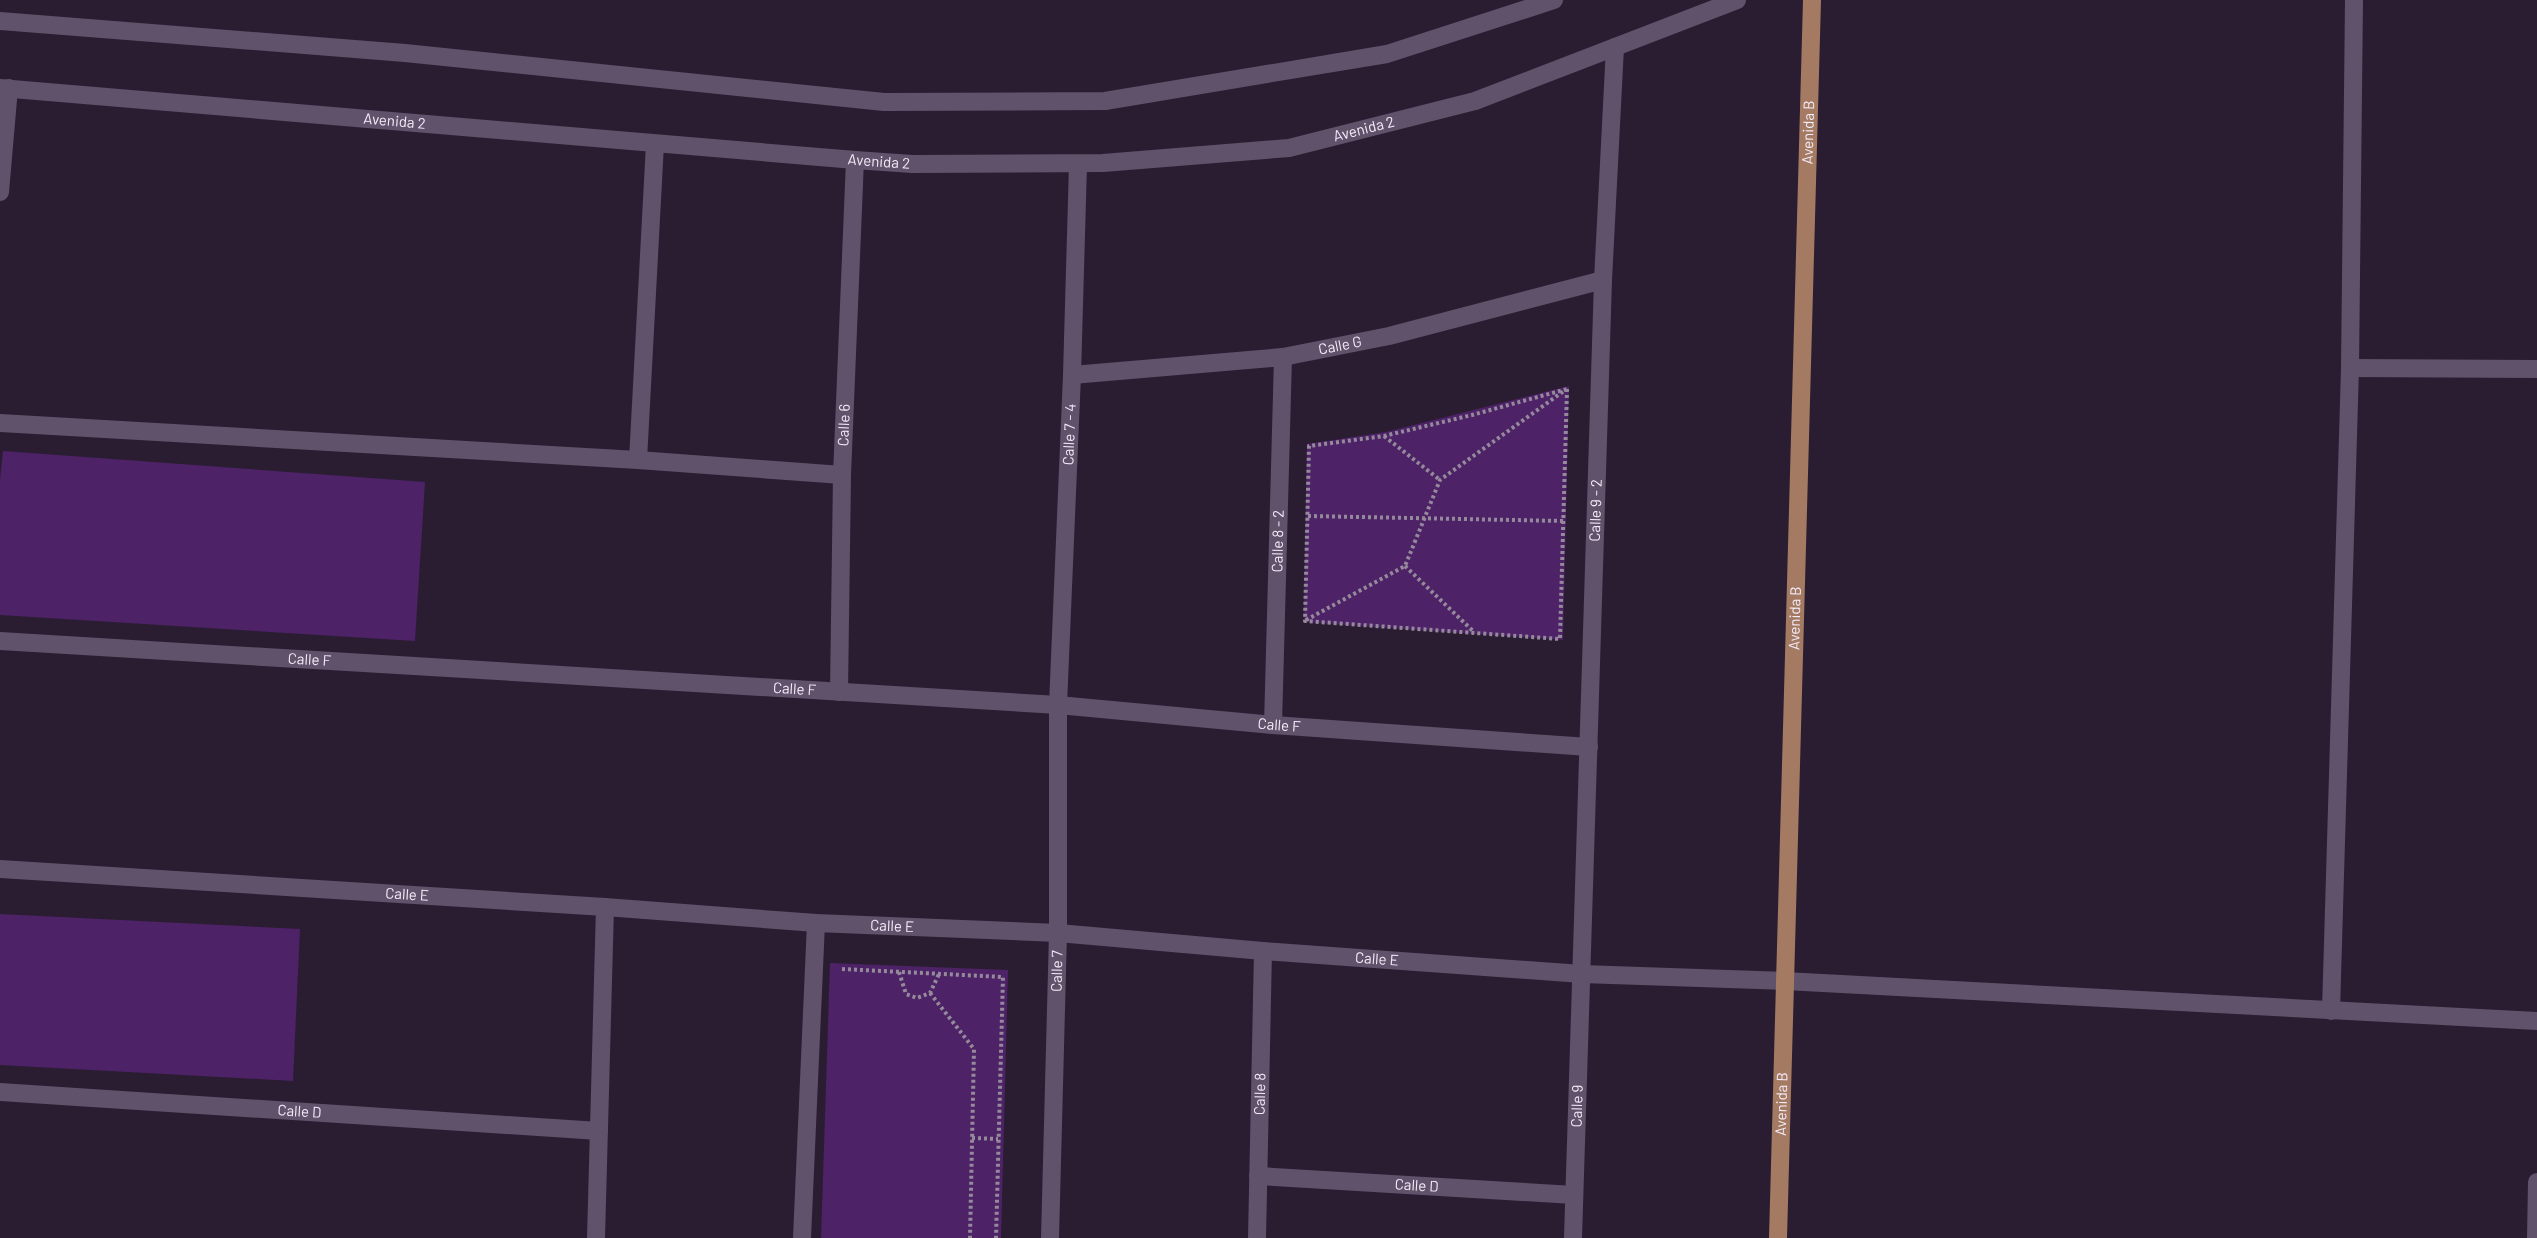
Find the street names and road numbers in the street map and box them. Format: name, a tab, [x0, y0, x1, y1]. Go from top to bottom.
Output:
street label: Avenida B	[1797, 100, 1817, 165]
street label: Avenida 2	[363, 109, 427, 132]
street label: Avenida 2	[1331, 112, 1396, 144]
street label: Avenida 2	[847, 149, 911, 172]
street label: Calle G	[1317, 332, 1363, 358]
street label: Calle 6	[833, 403, 853, 447]
street label: Calle 7 - 4	[1058, 403, 1079, 466]
street label: Calle 9 - 2	[1585, 479, 1605, 542]
street label: Calle 8 - 2	[1267, 510, 1287, 572]
street label: Avenida B	[1784, 586, 1804, 650]
street label: Calle F	[287, 648, 332, 669]
street label: Calle F	[773, 678, 817, 698]
street label: Calle F	[1257, 714, 1302, 735]
street label: Calle E	[385, 883, 430, 904]
street label: Calle E	[870, 915, 914, 935]
street label: Calle E	[1355, 948, 1399, 969]
street label: Calle 7	[1046, 950, 1066, 992]
street label: Avenida B	[1771, 1072, 1791, 1136]
street label: Calle 8	[1250, 1073, 1268, 1115]
street label: Calle 9	[1566, 1085, 1586, 1128]
street label: Calle D	[277, 1100, 322, 1121]
street label: Calle D	[1394, 1174, 1439, 1195]

